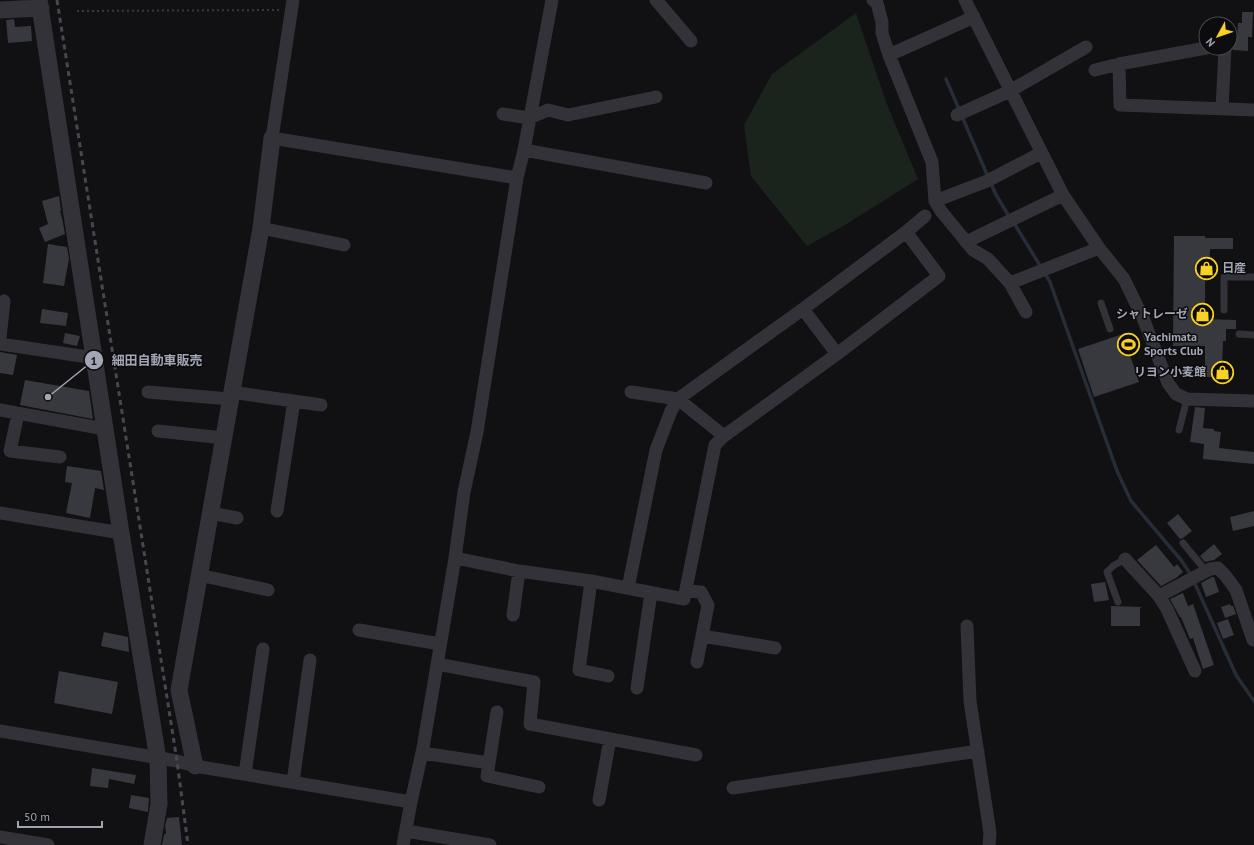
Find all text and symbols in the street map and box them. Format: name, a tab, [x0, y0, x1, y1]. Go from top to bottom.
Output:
north arrow	[1198, 16, 1238, 56]
text: N	[1203, 35, 1218, 50]
shop icon: 日産	[1193, 255, 1219, 281]
place label: 日産	[1222, 260, 1246, 275]
shop icon: シャトレーゼ	[1190, 301, 1216, 327]
place label: シャトレーゼ	[1116, 306, 1188, 321]
place label: Yachimata Sports Club	[1143, 329, 1204, 358]
sports icon: Yachimata Sports Club	[1116, 331, 1142, 357]
callout: 細田自動車販売	[84, 348, 211, 373]
text: 細田自動車販売	[111, 352, 203, 369]
text: 1	[91, 353, 97, 368]
shop icon: リヨン小麦館	[1209, 359, 1235, 385]
place label: リヨン小麦館	[1134, 364, 1206, 379]
scale bar	[18, 803, 102, 829]
text: 50 m	[24, 809, 50, 824]

